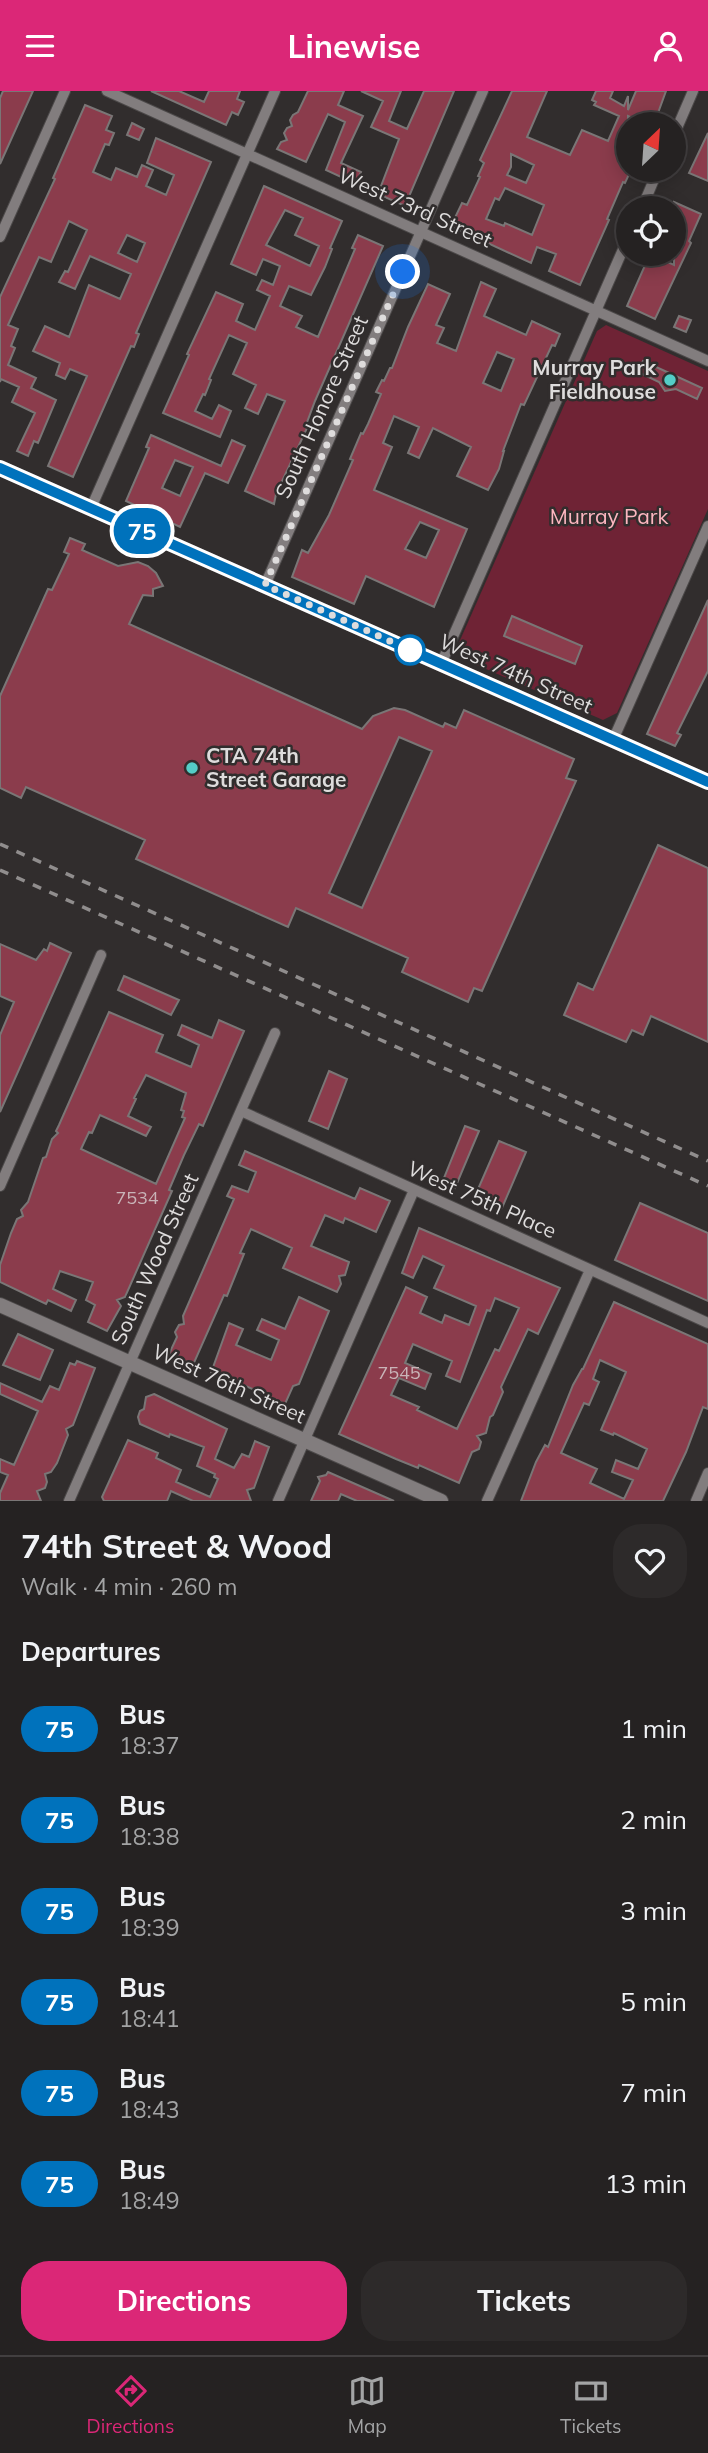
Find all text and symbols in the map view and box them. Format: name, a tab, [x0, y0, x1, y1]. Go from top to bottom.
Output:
text: Linewise	[287, 26, 421, 66]
icon: menu	[21, 27, 59, 65]
icon: person	[649, 27, 687, 65]
north arrow	[616, 112, 686, 182]
map controls	[616, 112, 686, 266]
street label: West 73rd Street	[335, 162, 496, 253]
button: locate	[616, 196, 686, 266]
your location	[385, 254, 420, 289]
street label: South Honore Street	[269, 311, 373, 502]
place label: Murray Park Fieldhouse	[532, 354, 656, 404]
marker: Murray Park Fieldhouse	[662, 372, 678, 388]
park label: Murray Park	[550, 503, 668, 529]
line badge: 75	[110, 508, 174, 554]
text: 75	[128, 516, 156, 546]
street label: West 74th Street	[436, 628, 597, 719]
unlabelled marker	[395, 635, 425, 665]
place label: CTA 74th Street Garage	[206, 742, 346, 792]
marker: CTA 74th Street Garage	[184, 760, 200, 776]
street label: West 75th Place	[404, 1155, 561, 1243]
street label: South Wood Street	[105, 1169, 204, 1348]
house number: 7534	[115, 1186, 159, 1209]
street label: West 76th Street	[149, 1338, 310, 1429]
house number: 7545	[377, 1361, 421, 1384]
button: heart	[613, 1524, 687, 1598]
text: 74th Street & Wood	[21, 1525, 332, 1566]
text: Walk · 4 min · 260 m	[21, 1572, 238, 1601]
text: Departures	[21, 1635, 161, 1668]
text: Bus	[119, 1698, 165, 1731]
text: 1 min	[620, 1712, 687, 1745]
text: 75	[45, 1714, 74, 1744]
text: 18:37	[119, 1731, 179, 1760]
text: Bus	[119, 1789, 165, 1822]
text: 2 min	[620, 1803, 687, 1836]
text: 75	[45, 1805, 74, 1835]
text: 18:38	[119, 1822, 179, 1851]
text: Bus	[119, 1880, 165, 1913]
text: 3 min	[620, 1894, 687, 1927]
text: 75	[45, 1896, 74, 1926]
text: 18:39	[119, 1913, 179, 1942]
text: Bus	[119, 1971, 165, 2004]
text: 5 min	[620, 1985, 687, 2018]
text: 75	[45, 1987, 74, 2017]
text: 18:41	[119, 2004, 179, 2033]
text: Bus	[119, 2062, 165, 2095]
text: 7 min	[620, 2076, 687, 2109]
text: 75	[45, 2078, 74, 2108]
text: 18:43	[119, 2095, 179, 2124]
text: Bus	[119, 2153, 165, 2186]
text: 13 min	[605, 2167, 687, 2200]
text: 75	[45, 2169, 74, 2199]
text: 18:49	[119, 2186, 179, 2215]
button: Directions	[21, 2261, 347, 2341]
button: Tickets	[361, 2261, 687, 2341]
tab: Directions	[87, 2372, 174, 2438]
tab: Map	[348, 2372, 387, 2438]
tab: Tickets	[560, 2372, 621, 2438]

